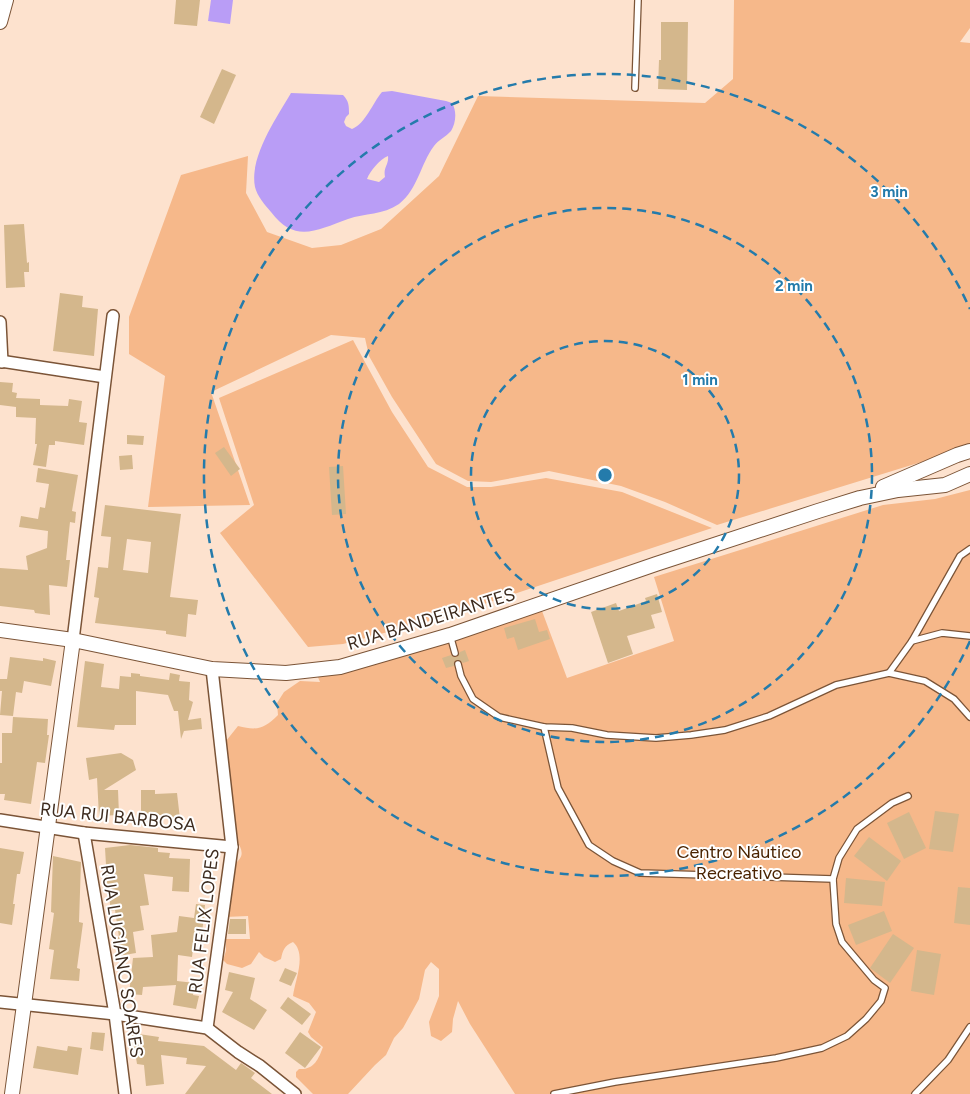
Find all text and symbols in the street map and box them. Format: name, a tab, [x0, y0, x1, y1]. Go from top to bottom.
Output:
text: 3 min	[870, 183, 908, 201]
text: 2 min	[775, 277, 813, 295]
text: 1 min	[682, 371, 718, 389]
centre of rings	[596, 466, 614, 484]
street label: RUA BANDEIRANTES	[344, 583, 518, 655]
street label: RUA RUI BARBOSA	[39, 798, 197, 836]
park label: Centro Náutico Recreativo	[677, 841, 801, 884]
street label: RUA FELIX LOPES	[184, 847, 224, 995]
street label: RUA LUCIANO SOARES	[96, 863, 148, 1059]

